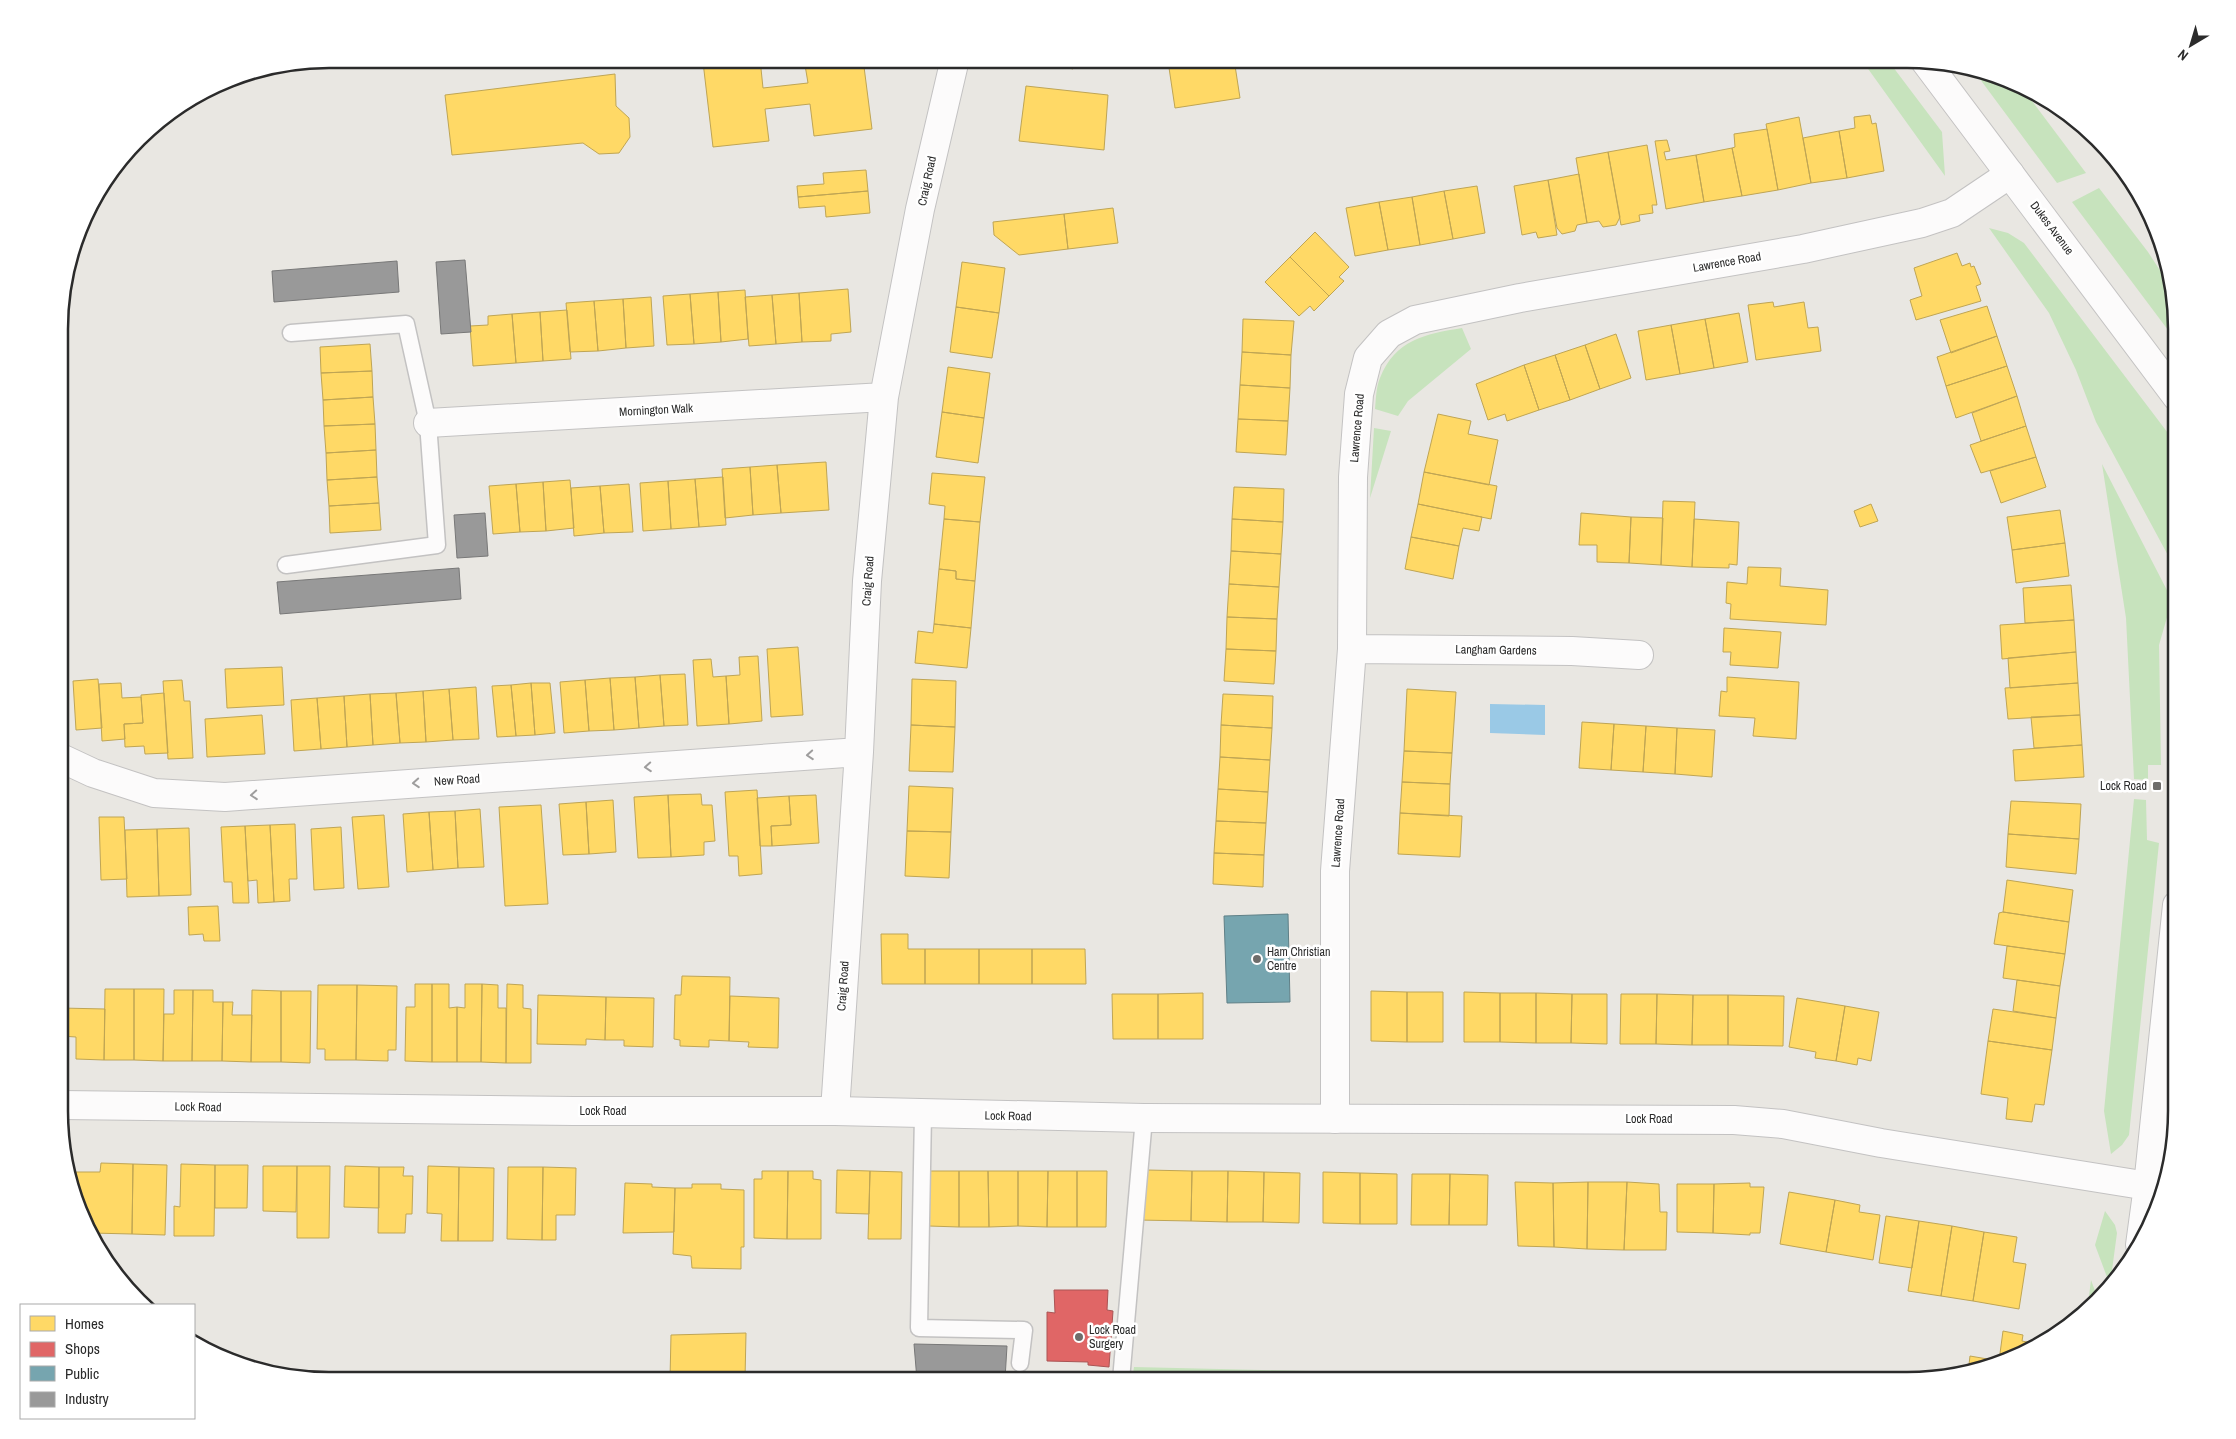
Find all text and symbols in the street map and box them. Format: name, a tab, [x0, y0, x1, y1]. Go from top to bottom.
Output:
north arrow	[2166, 20, 2216, 70]
text: N	[2174, 46, 2192, 65]
street label: Craig Road	[914, 155, 940, 207]
street label: Dukes Avenue	[2027, 198, 2077, 258]
street label: Lawrence Road	[1692, 248, 1762, 276]
street label: Lawrence Road	[1346, 393, 1368, 463]
street label: Mornington Walk	[619, 400, 693, 420]
street label: Craig Road	[858, 555, 878, 607]
street label: Langham Gardens	[1455, 641, 1537, 659]
one-way arrow	[806, 750, 814, 761]
one-way arrow	[644, 761, 652, 772]
street label: New Road	[434, 770, 480, 790]
one-way arrow	[412, 778, 420, 789]
place label: Lock Road	[2100, 778, 2147, 794]
marker: Lock Road	[2151, 780, 2163, 792]
one-way arrow	[250, 789, 258, 800]
street label: Lawrence Road	[1328, 798, 1348, 868]
place label: Ham Christian Centre	[1267, 944, 1330, 974]
marker: Ham Christian Centre	[1251, 953, 1263, 965]
street label: Craig Road	[833, 960, 853, 1012]
street label: Lock Road	[174, 1099, 222, 1115]
street label: Lock Road	[579, 1103, 627, 1119]
street label: Lock Road	[984, 1108, 1032, 1124]
street label: Lock Road	[1625, 1111, 1673, 1127]
legend	[20, 1304, 195, 1419]
text: Homes	[65, 1313, 104, 1334]
place label: Lock Road Surgery	[1089, 1322, 1136, 1352]
marker: Lock Road Surgery	[1073, 1331, 1085, 1343]
text: Shops	[65, 1338, 100, 1359]
text: Public	[65, 1363, 99, 1384]
text: Industry	[65, 1388, 110, 1409]

